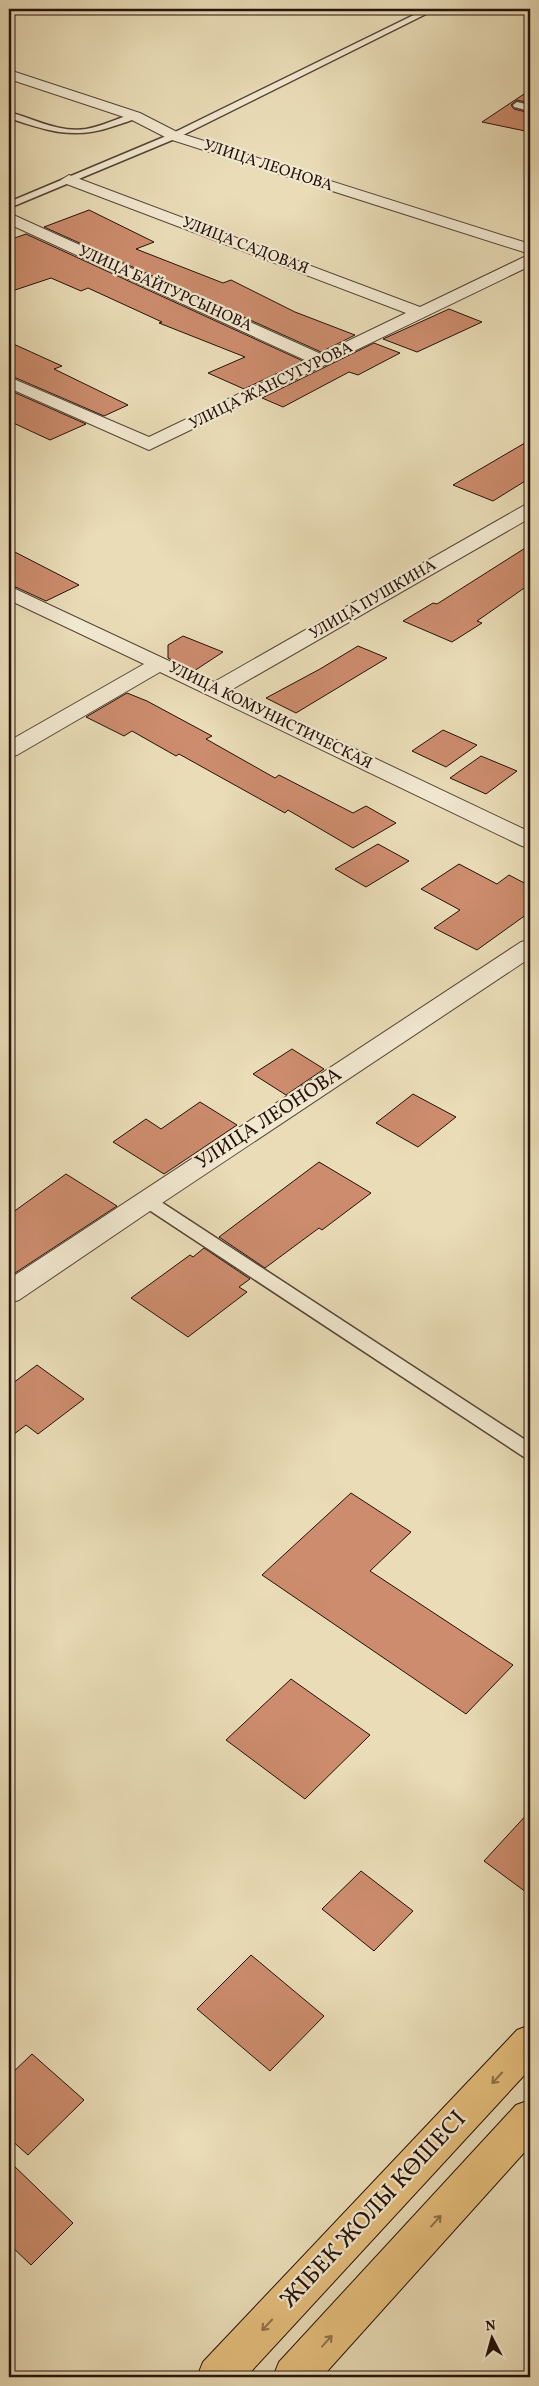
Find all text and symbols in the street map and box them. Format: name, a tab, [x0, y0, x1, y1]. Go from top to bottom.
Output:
street label: УЛИЦА ЛЕОНОВА	[200, 135, 336, 197]
street label: УЛИЦА САДОВАЯ	[178, 212, 312, 280]
street label: УЛИЦА БАЙТУРСЫНОВА	[74, 241, 256, 337]
street label: УЛИЦА ЖАНСУГУРОВА	[186, 337, 356, 435]
street label: УЛИЦА ПУШКИНА	[306, 555, 440, 645]
street label: УЛИЦА КОМУНИСТИЧЕСКАЯ	[164, 657, 376, 775]
street label: УЛИЦА ЛЕОНОВА	[191, 1061, 347, 1177]
one-way arrow	[491, 2072, 503, 2084]
street label: ЖІБЕК ЖОЛЫ КӨШЕСІ	[273, 2104, 475, 2316]
one-way arrow	[430, 2215, 442, 2228]
north arrow	[466, 2314, 516, 2364]
text: N	[485, 2317, 497, 2337]
one-way arrow	[261, 2319, 273, 2331]
one-way arrow	[321, 2335, 333, 2348]

